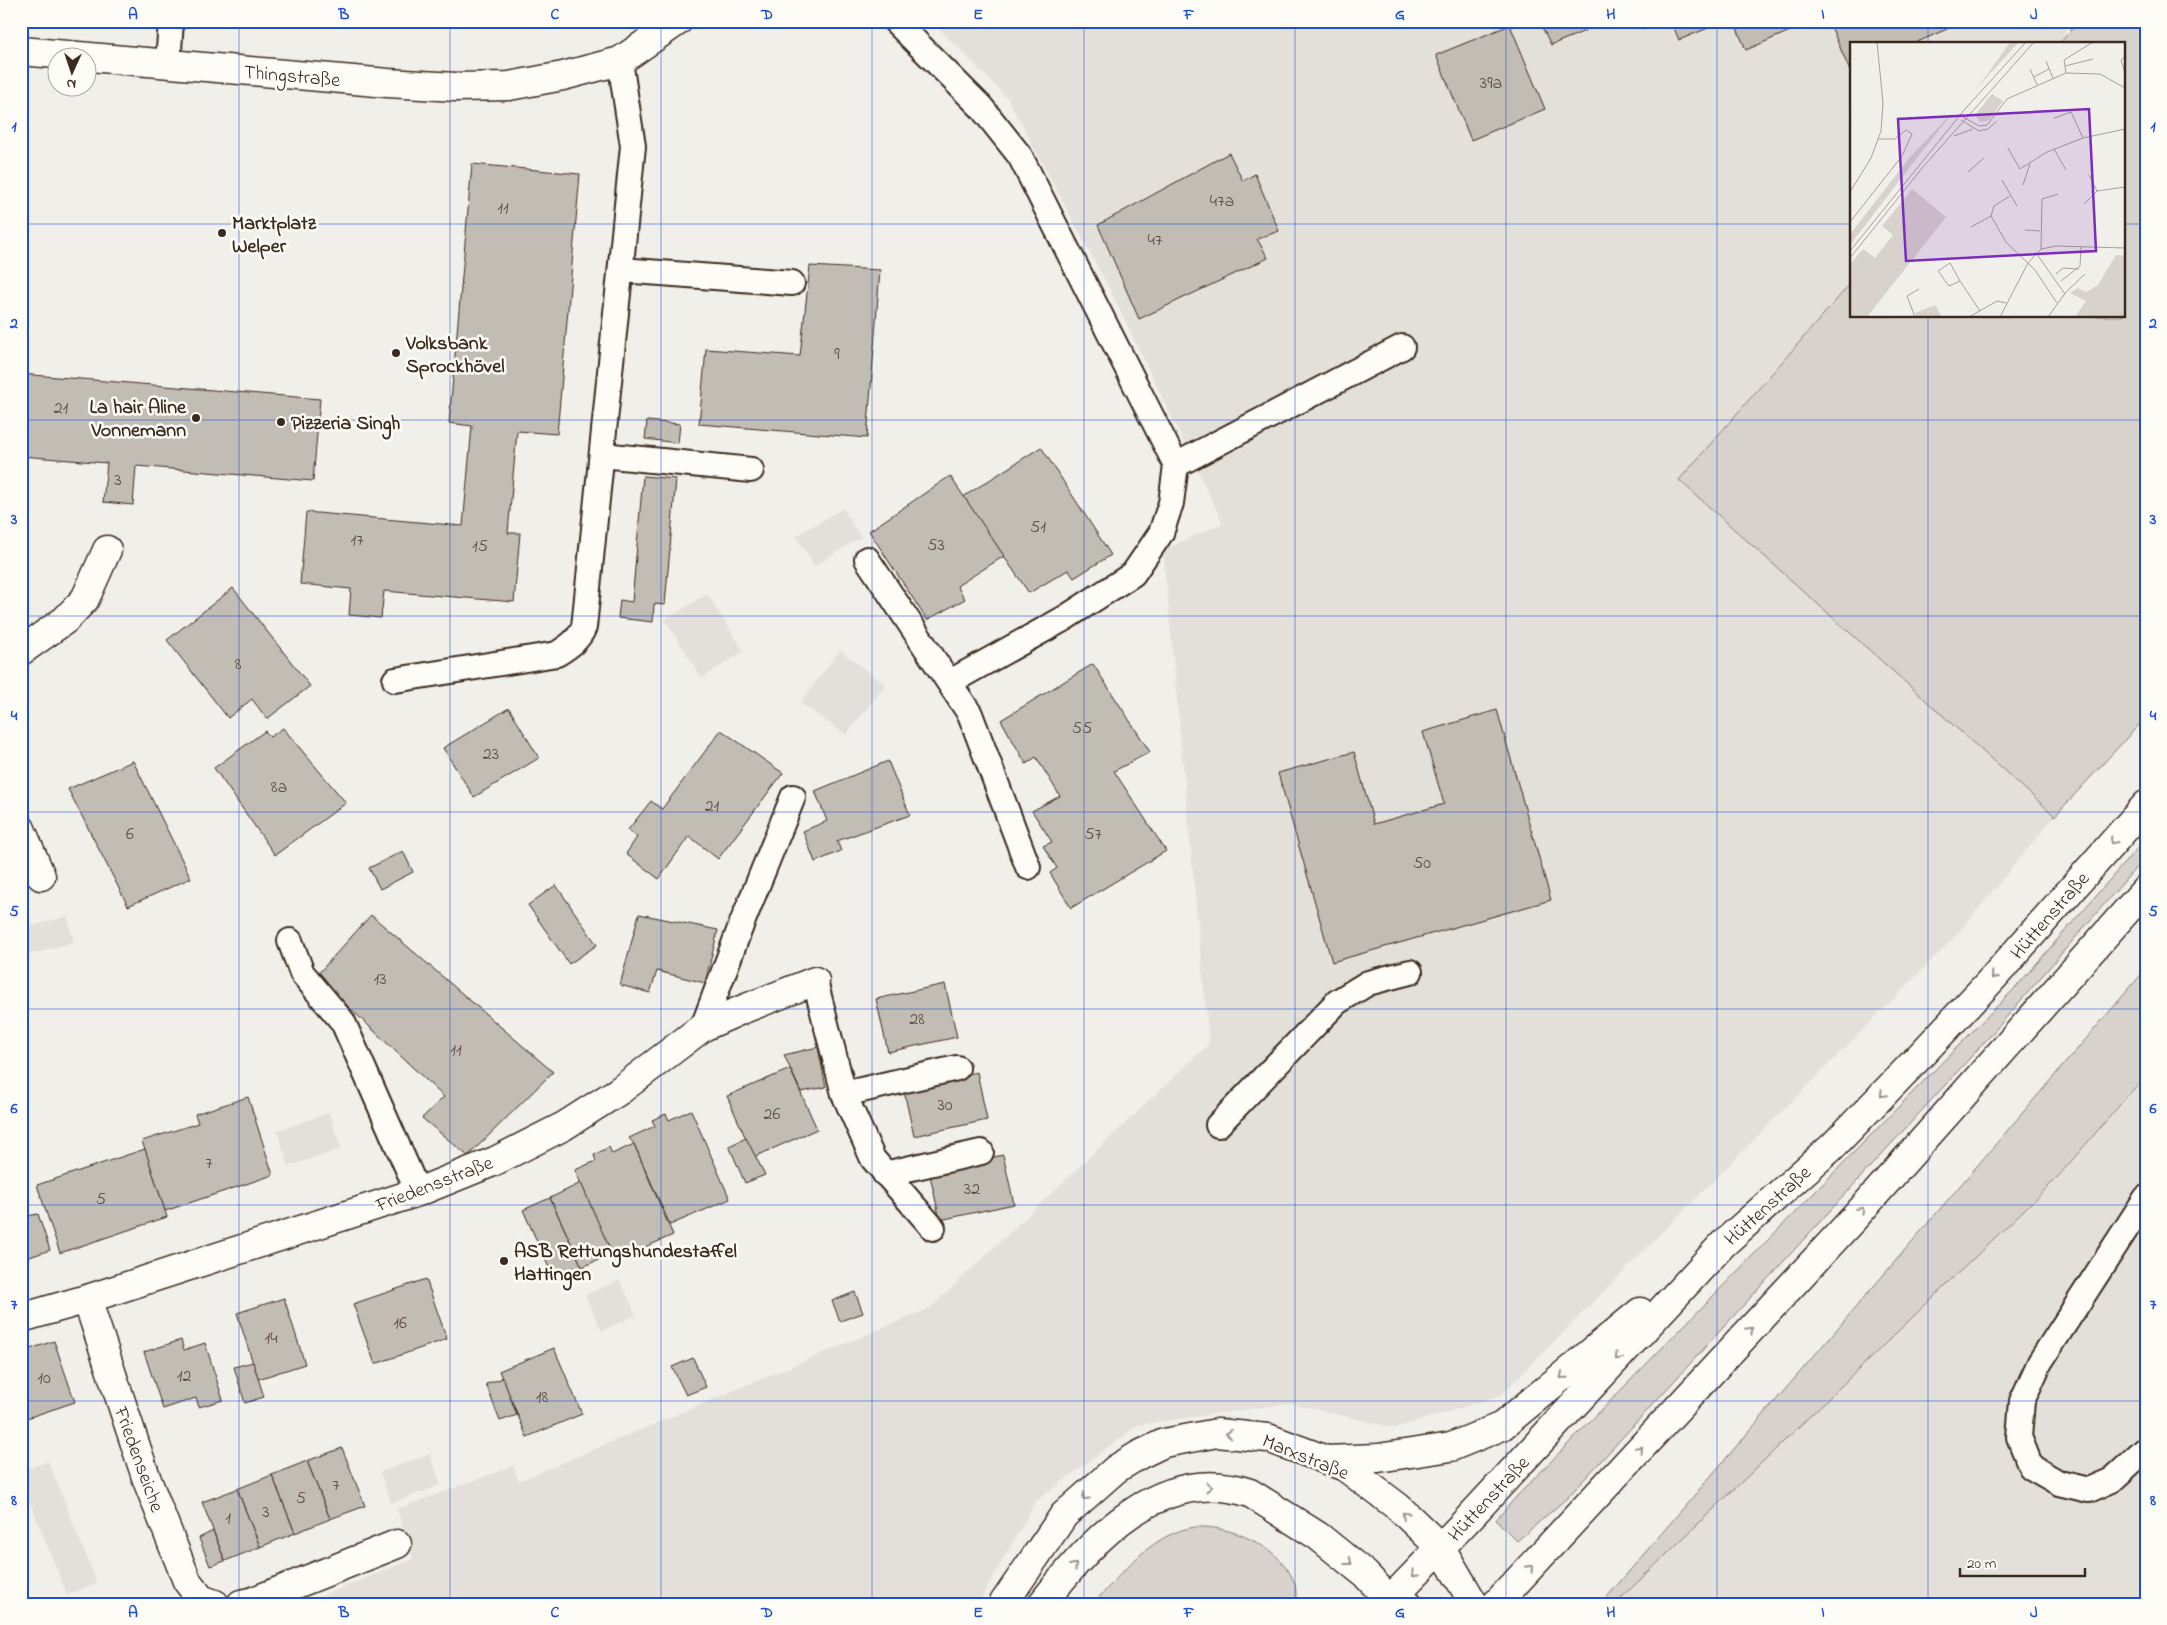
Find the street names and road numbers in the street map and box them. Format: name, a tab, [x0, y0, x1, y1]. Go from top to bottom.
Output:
street label: Thingstraße	[242, 59, 341, 97]
street label: Hüttenstraße	[2004, 866, 2097, 967]
street label: Friedensstraße	[371, 1150, 498, 1221]
street label: Hüttenstraße	[1719, 1160, 1819, 1254]
street label: Friedenseiche	[105, 1402, 170, 1517]
street label: Marxstraße	[1257, 1428, 1353, 1489]
street label: Hüttenstraße	[1442, 1450, 1537, 1549]

